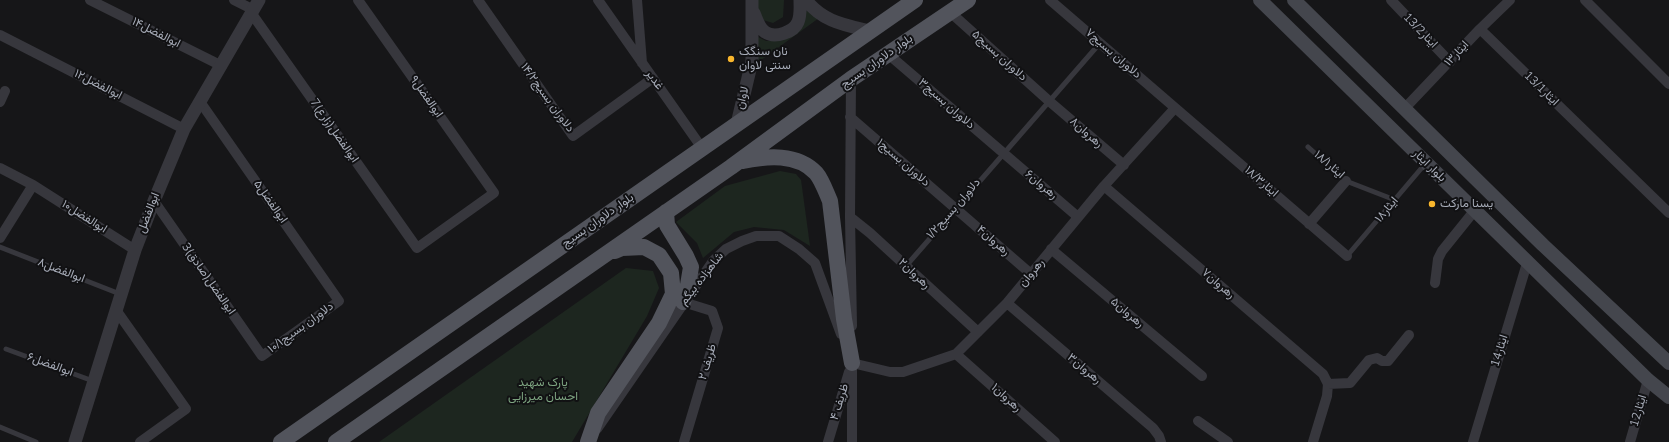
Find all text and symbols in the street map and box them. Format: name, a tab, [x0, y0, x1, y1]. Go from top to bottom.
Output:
street label: ایثار13/2	[1400, 10, 1440, 52]
street label: ابوالفضل۱۴	[129, 15, 183, 51]
street label: دلاوران بسیج۷	[1082, 26, 1144, 82]
street label: دلاوران بسیج۵	[968, 28, 1030, 84]
street label: بلوار دلاوران بسیج	[838, 32, 916, 92]
street label: ایثار۱۳	[1442, 38, 1472, 70]
place label: نان سنگک سنتی لاوان	[739, 45, 791, 73]
marker: نان سنگک سنتی لاوان	[726, 54, 736, 64]
street label: ۱۴/۲دلاوران بسیج	[517, 61, 577, 135]
street label: ابوالفضل۱۲	[72, 67, 124, 103]
street label: غدیر	[642, 67, 666, 93]
street label: ایثار13/1	[1520, 69, 1562, 109]
street label: ابوالفضل۹	[406, 73, 446, 121]
street label: دلاوران بسیج۳	[915, 76, 977, 132]
street label: لاوان	[733, 85, 753, 111]
street label: 7ابوالفضل(زارع)	[307, 96, 361, 166]
street label: رهروان۸	[1066, 115, 1106, 151]
street label: دلاوران بسیج۱	[874, 136, 932, 190]
street label: بلوار ایثار	[1409, 147, 1449, 185]
street label: ایثار۱۸/۱	[1311, 148, 1347, 182]
street label: ایثار۱۸/۳	[1241, 163, 1281, 201]
street label: رهروان۶	[1022, 167, 1060, 203]
street label: دلاوران بسیج۱/۲	[924, 176, 984, 242]
street label: ابوالفضل۵	[250, 178, 290, 226]
street label: ابوالفضل	[135, 191, 163, 235]
street label: بلوار دلاوران بسیج	[559, 191, 637, 251]
street label: ایثار۱۸	[1372, 194, 1402, 226]
street label: ابوالفضل۱۰	[59, 197, 109, 237]
place label: یسنا مارکت	[1440, 197, 1493, 211]
marker: یسنا مارکت	[1427, 199, 1437, 209]
street label: رهروان۴	[974, 223, 1012, 259]
street label: 3ابوالفضل(صادق)	[178, 240, 238, 318]
street label: شاهزاده بیگم	[677, 250, 727, 308]
street label: ابوالفضل۸	[35, 255, 87, 287]
street label: رهروان۲	[895, 256, 933, 292]
street label: رهروان	[1016, 256, 1048, 290]
street label: رهروان۷	[1198, 266, 1238, 302]
street label: رهروان۵	[1107, 295, 1147, 331]
street label: ۱۰/۱دلاوران بسیج	[265, 299, 337, 357]
street label: ایثار14	[1488, 333, 1512, 369]
street label: ظریف ۲	[696, 342, 720, 382]
street label: ابوالفضل۶	[25, 350, 75, 380]
street label: رهروان۳	[1064, 351, 1104, 387]
park label: پارک شهید احسان میرزایی	[508, 376, 578, 404]
street label: رهروان۱	[988, 381, 1024, 415]
street label: ظریف ۴	[828, 382, 852, 422]
street label: ایثار12	[1628, 393, 1650, 429]

